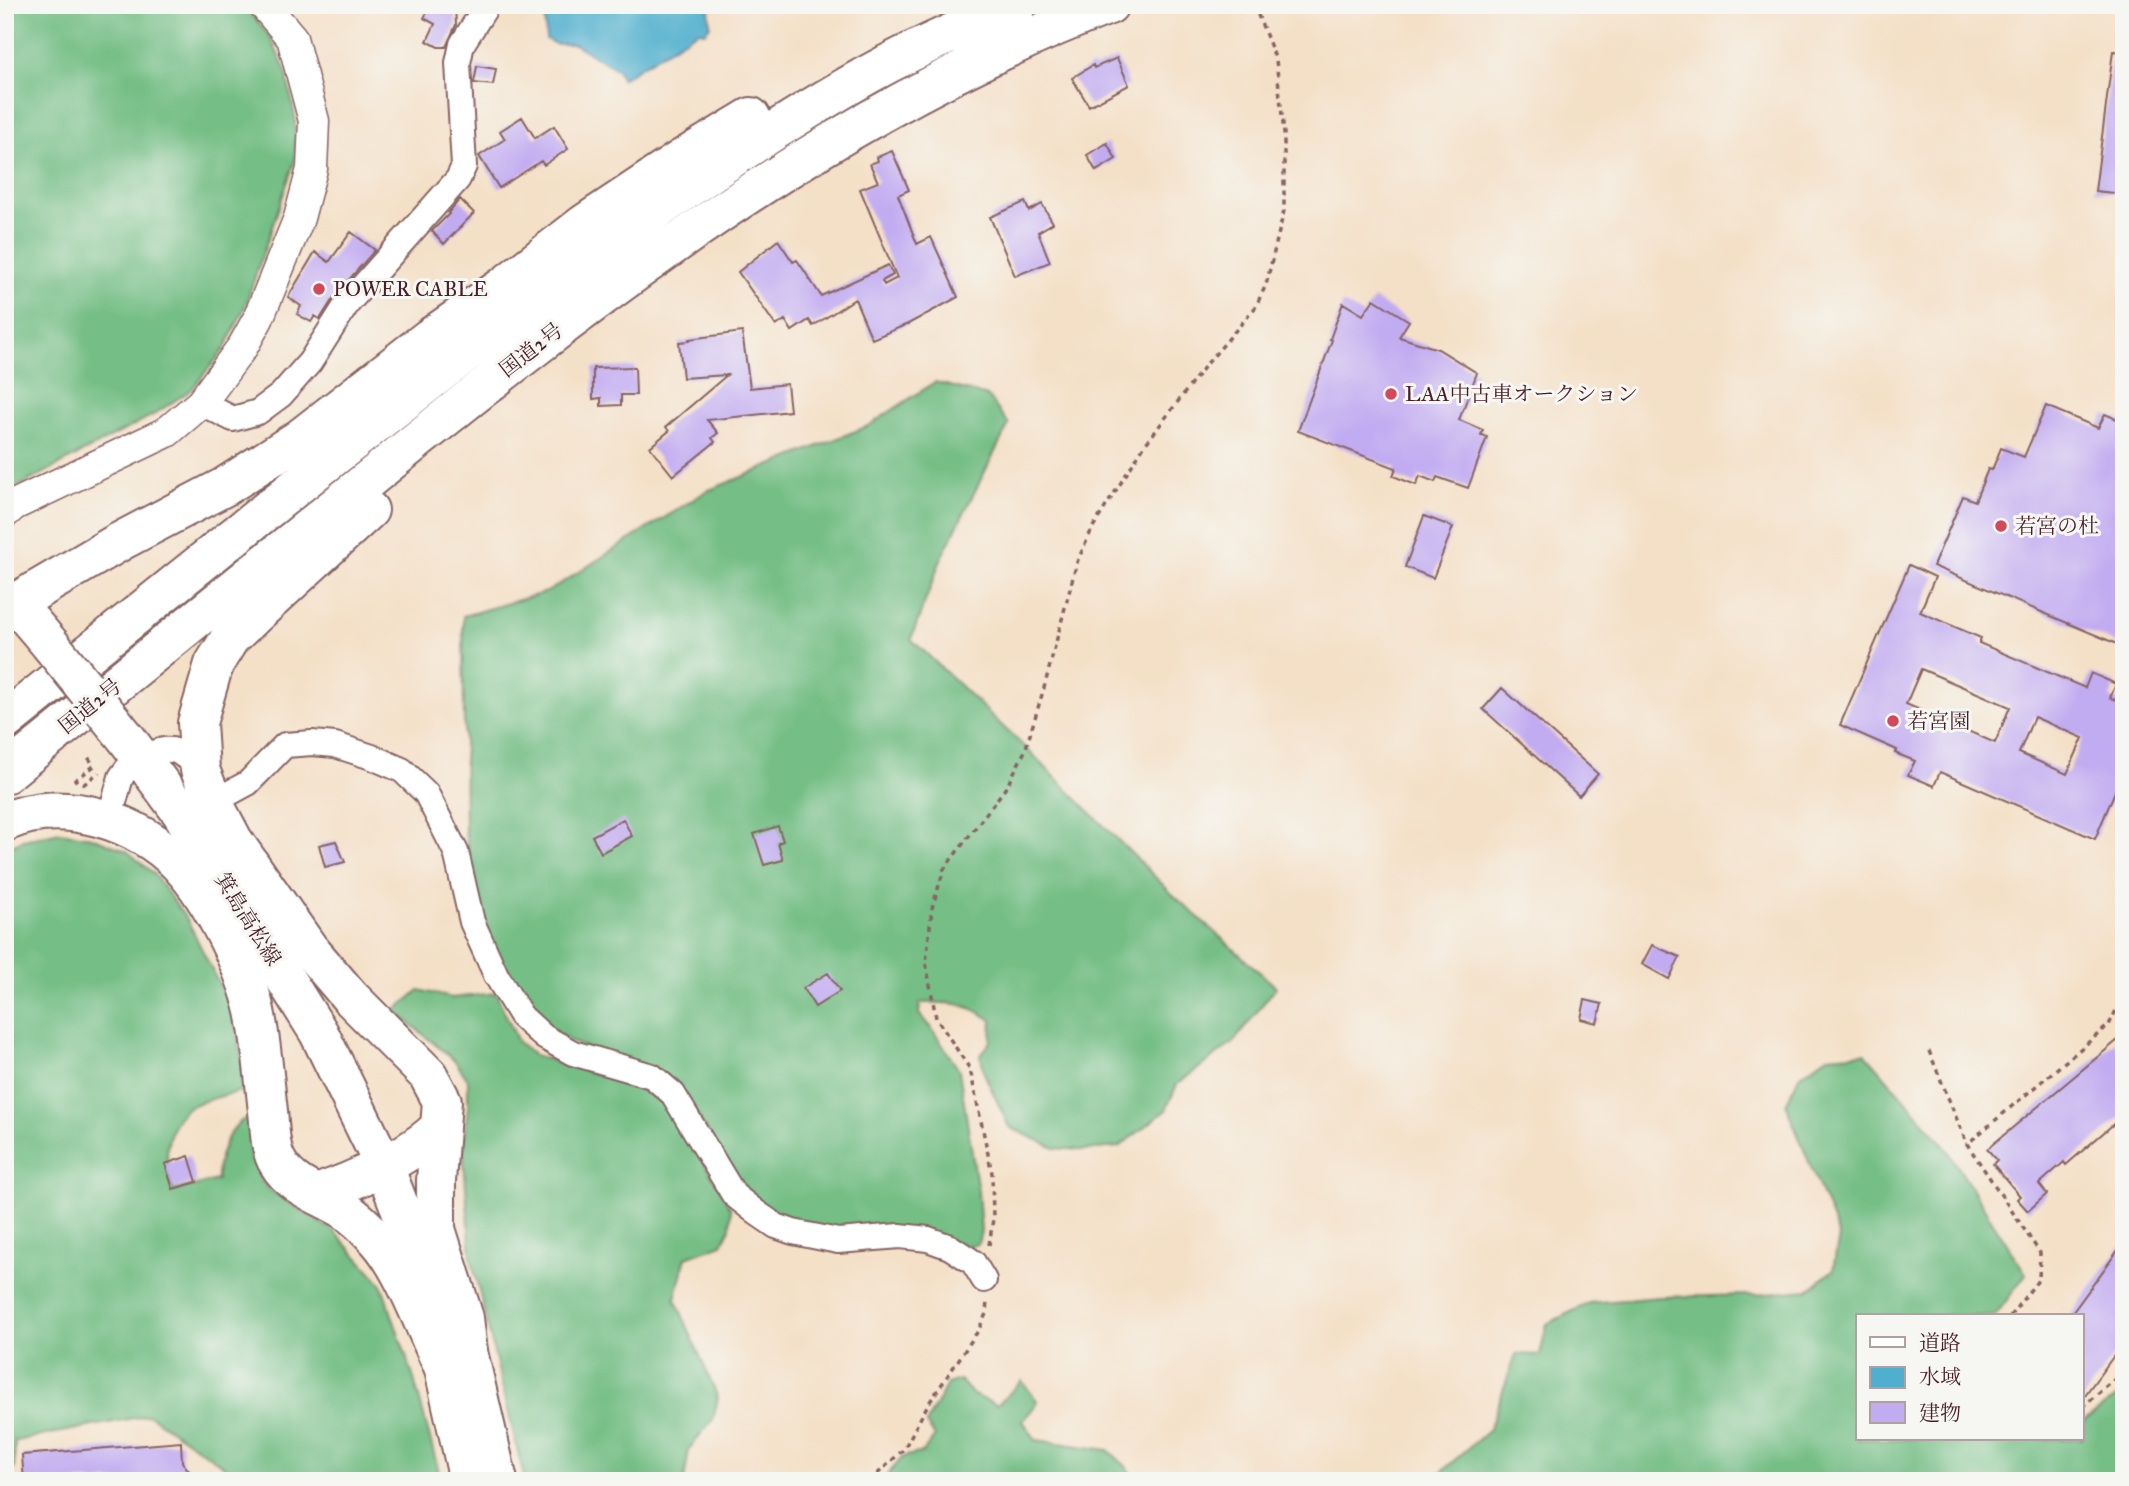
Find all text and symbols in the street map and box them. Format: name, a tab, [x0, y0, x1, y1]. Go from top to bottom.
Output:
place label: POWER CABLE	[333, 276, 488, 302]
marker: POWER CABLE	[311, 281, 327, 297]
street label: 国道2号	[494, 317, 568, 383]
place label: LAA中古車オークション	[1405, 381, 1638, 407]
marker: LAA中古車オークション	[1383, 386, 1399, 402]
place label: 若宮の杜	[2015, 513, 2099, 539]
marker: 若宮の杜	[1993, 518, 2009, 534]
street label: 国道2号	[53, 673, 127, 739]
place label: 若宮園	[1907, 708, 1970, 734]
marker: 若宮園	[1885, 713, 1901, 729]
street label: 箕島高松線	[209, 868, 287, 970]
legend	[1856, 1314, 2084, 1440]
text: 道路	[1919, 1330, 1961, 1356]
text: 水域	[1919, 1364, 1961, 1390]
text: 建物	[1919, 1400, 1961, 1426]

